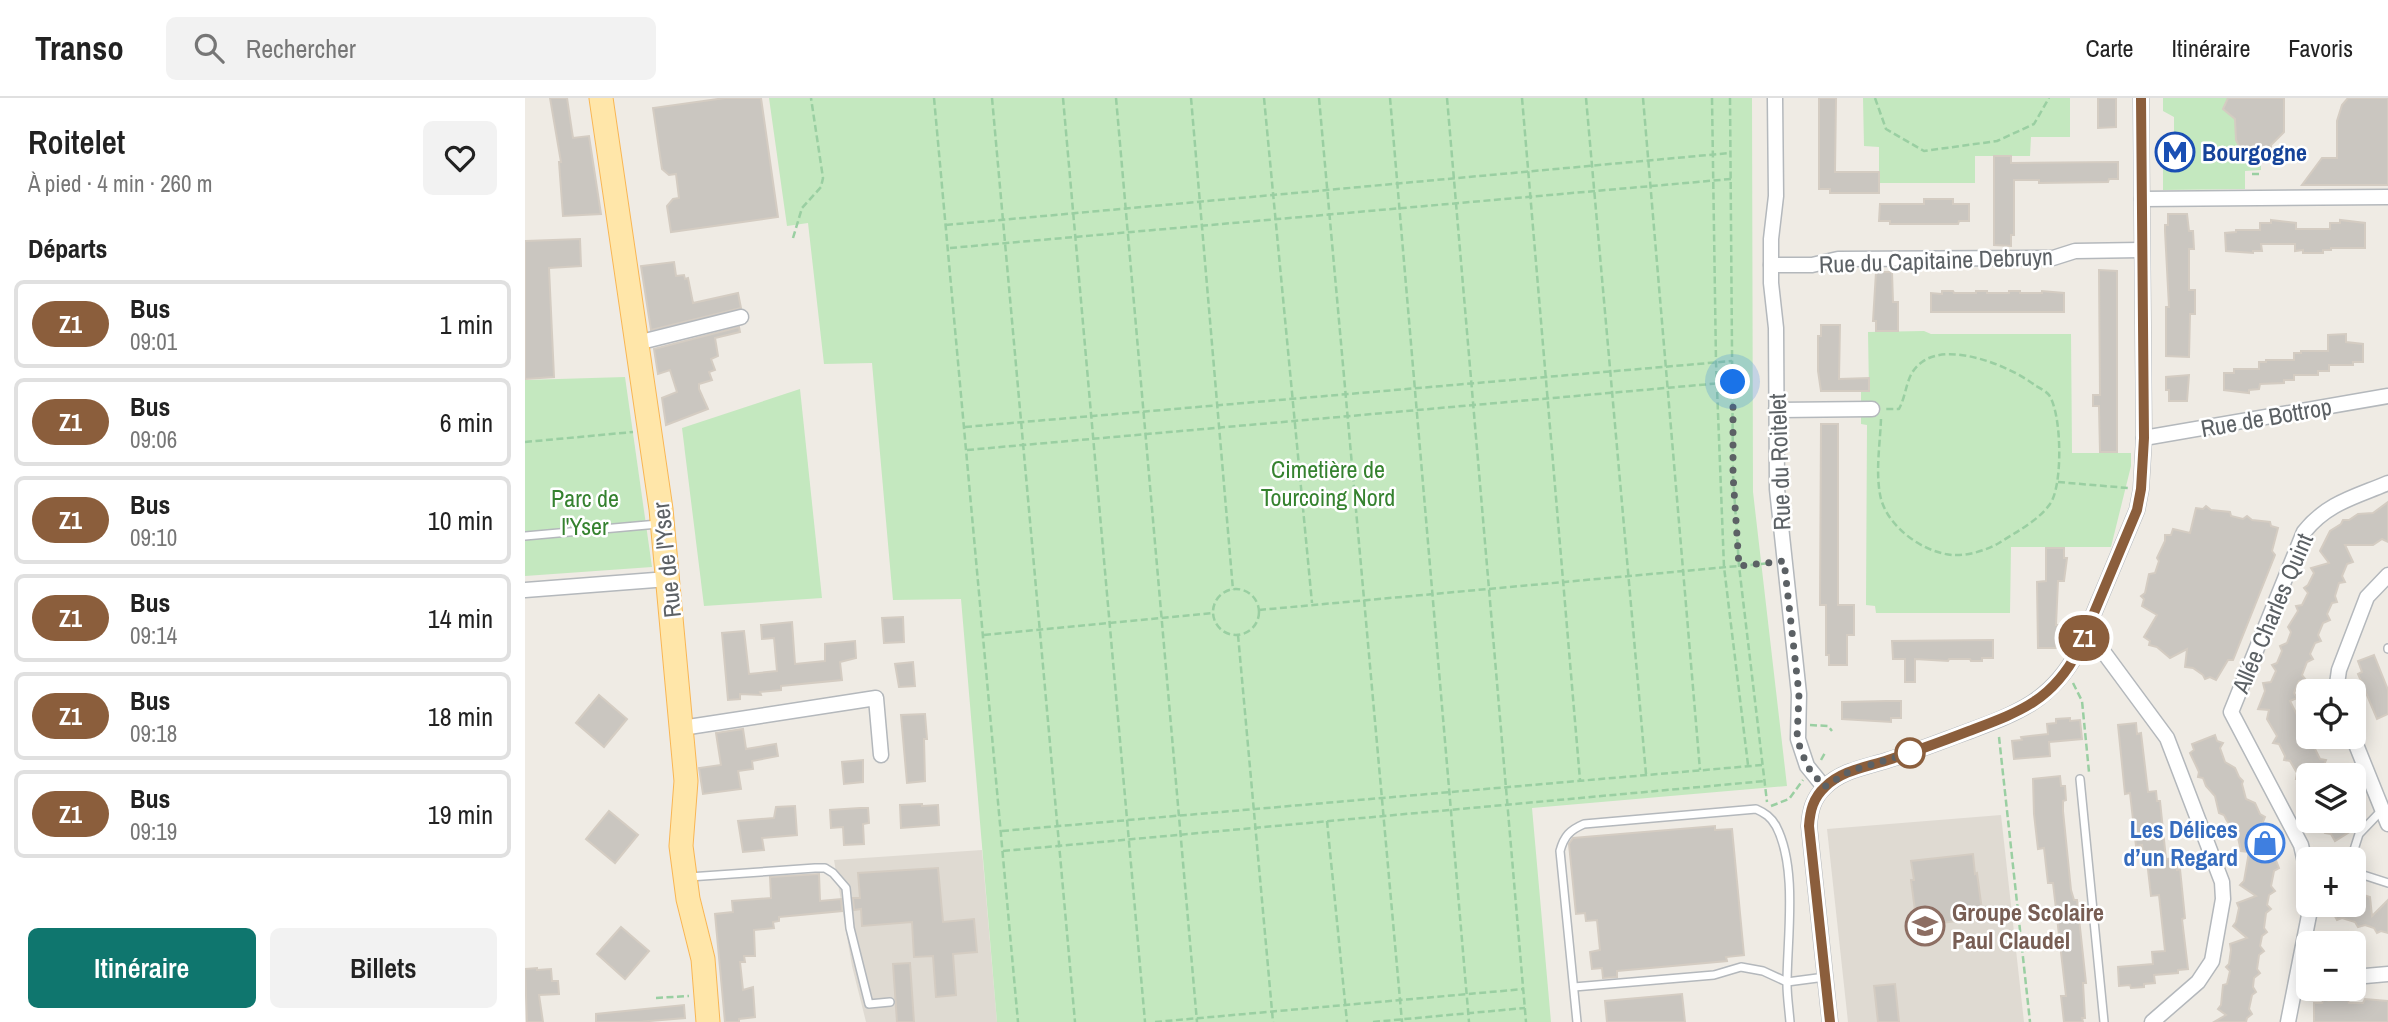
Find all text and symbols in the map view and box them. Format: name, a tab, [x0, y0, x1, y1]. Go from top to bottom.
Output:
search box	[166, 17, 656, 80]
text: Transo	[35, 26, 124, 70]
icon: search	[190, 29, 228, 67]
text: Rechercher	[246, 31, 356, 66]
text: Carte	[2085, 32, 2134, 64]
text: Itinéraire	[2172, 32, 2250, 64]
text: Favoris	[2288, 32, 2353, 64]
text: Roitelet	[28, 120, 125, 164]
button: heart	[423, 121, 497, 195]
metro station icon: Bourgogne	[2154, 131, 2196, 173]
place label: Bourgogne	[2202, 136, 2307, 168]
text: À pied · 4 min · 260 m	[28, 168, 213, 199]
text: Départs	[28, 231, 107, 266]
street label: Rue du Capitaine Debruyn	[1818, 240, 2054, 280]
text: Bus	[130, 291, 170, 326]
text: 1 min	[440, 307, 493, 342]
text: Z1	[59, 308, 82, 340]
text: 09:01	[130, 326, 177, 357]
your location	[1715, 364, 1750, 399]
text: Bus	[130, 389, 170, 424]
street label: Rue de Bottrop	[2198, 390, 2334, 444]
street label: Rue du Roitelet	[1761, 393, 1797, 531]
text: 6 min	[440, 405, 493, 440]
text: Z1	[59, 406, 82, 438]
text: 09:06	[130, 424, 177, 455]
park label: Cimetière de Tourcoing Nord	[1261, 453, 1395, 513]
park label: Parc de l'Yser	[551, 482, 619, 542]
text: Bus	[130, 487, 170, 522]
street label: Rue de l'Yser	[644, 500, 688, 619]
text: 10 min	[428, 503, 493, 538]
text: Z1	[59, 504, 82, 536]
text: 09:10	[130, 522, 177, 553]
street label: Allée Charles Quint	[2224, 528, 2320, 699]
text: Bus	[130, 585, 170, 620]
text: 14 min	[428, 601, 493, 636]
text: Z1	[59, 602, 82, 634]
line badge: Z1	[2053, 615, 2115, 661]
text: 09:14	[130, 620, 177, 651]
text: Z1	[2073, 622, 2095, 654]
map controls	[2296, 679, 2366, 1001]
button: locate	[2296, 679, 2366, 749]
text: Bus	[130, 683, 170, 718]
text: 18 min	[428, 699, 493, 734]
text: Z1	[59, 700, 82, 732]
text: 09:18	[130, 718, 177, 749]
unlabelled marker	[1895, 738, 1925, 768]
button: layers	[2296, 763, 2366, 833]
text: Bus	[130, 781, 170, 816]
text: 19 min	[428, 797, 493, 832]
text: Z1	[59, 798, 82, 830]
place label: Les Délices d’un Regard	[2123, 813, 2238, 873]
text: 09:19	[130, 816, 177, 847]
shop icon: Les Délices d’un Regard	[2244, 822, 2286, 864]
button: +	[2296, 847, 2366, 917]
place label: Groupe Scolaire Paul Claudel	[1952, 896, 2104, 956]
school or university icon: Groupe Scolaire Paul Claudel	[1904, 905, 1946, 947]
button: Itinéraire	[28, 928, 256, 1008]
button: Billets	[270, 928, 497, 1008]
button: −	[2296, 931, 2366, 1001]

